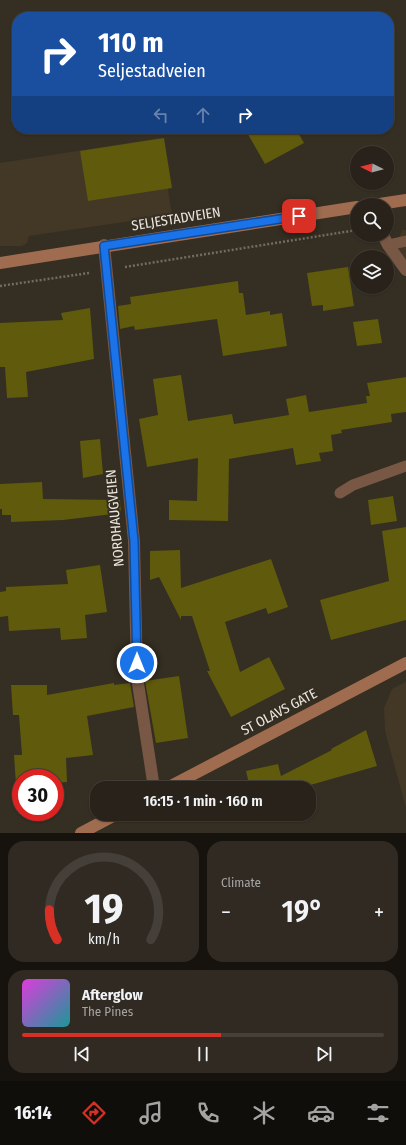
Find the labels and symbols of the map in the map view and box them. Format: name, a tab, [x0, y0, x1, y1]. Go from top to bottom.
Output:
north arrow	[350, 146, 394, 190]
pin	[282, 199, 316, 233]
street label: SELJESTADVEIEN	[130, 204, 222, 234]
street label: NORDHAUGVEIEN	[102, 469, 128, 567]
position arrow	[116, 642, 158, 684]
street label: ST OLAVS GATE	[238, 685, 320, 739]
speed limit sign: 30	[12, 769, 64, 821]

